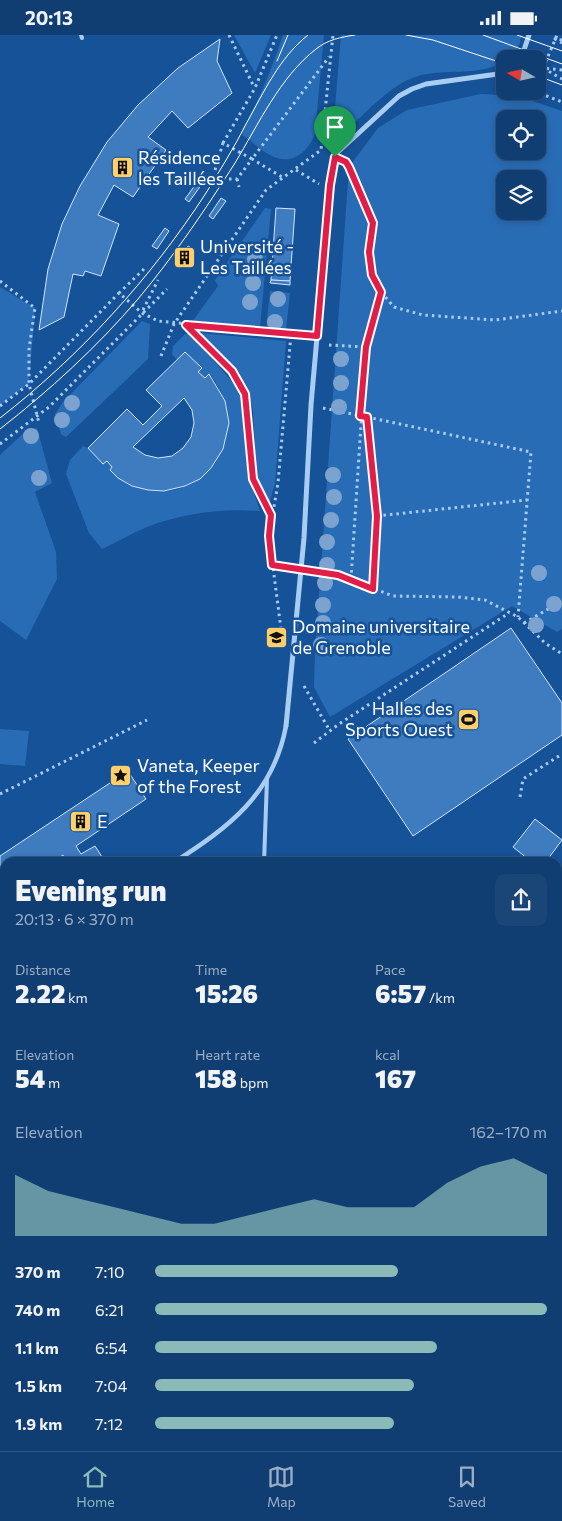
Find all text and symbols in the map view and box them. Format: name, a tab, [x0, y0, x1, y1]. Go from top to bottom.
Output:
text: 20:13	[25, 6, 73, 29]
north arrow	[496, 50, 546, 100]
map controls	[496, 50, 546, 220]
pin	[314, 106, 356, 157]
button: locate	[496, 110, 546, 160]
icon: arrive	[321, 113, 349, 141]
place label: Résidence les Taillées	[138, 146, 224, 189]
building icon: Résidence les Taillées	[110, 156, 134, 180]
button: layers	[496, 170, 546, 220]
place label: Université - Les Taillées	[200, 235, 294, 278]
building icon: Université - Les Taillées	[172, 245, 196, 269]
place label: Domaine universitaire de Grenoble	[292, 615, 470, 658]
school or university icon: Domaine universitaire de Grenoble	[264, 625, 288, 649]
place label: Halles des Sports Ouest	[345, 697, 453, 740]
sports icon: Halles des Sports Ouest	[457, 707, 481, 731]
place label: Vaneta, Keeper of the Forest	[137, 754, 260, 797]
place icon: Vaneta, Keeper of the Forest	[109, 764, 133, 788]
building icon: E	[69, 810, 93, 834]
place label: E	[97, 810, 108, 832]
text: Evening run	[15, 873, 167, 907]
button: share	[495, 874, 547, 926]
text: 20:13 · 6 × 370 m	[15, 909, 134, 928]
text: Distance	[15, 961, 71, 978]
text: Time	[195, 961, 227, 978]
text: Pace	[375, 961, 405, 978]
text: 2.22	[15, 978, 65, 1008]
text: 15:26	[195, 978, 258, 1008]
text: 6:57	[375, 978, 426, 1008]
text: km	[65, 989, 88, 1006]
text: /km	[426, 989, 455, 1006]
text: Elevation	[15, 1046, 74, 1063]
text: Heart rate	[195, 1046, 260, 1063]
text: kcal	[375, 1046, 400, 1063]
text: 54	[15, 1063, 45, 1093]
text: 158	[195, 1063, 237, 1093]
text: 167	[375, 1063, 416, 1093]
text: m	[45, 1074, 60, 1091]
text: bpm	[237, 1074, 268, 1091]
text: Elevation	[15, 1122, 83, 1141]
text: 162–170 m	[469, 1122, 547, 1141]
text: 370 m	[15, 1262, 61, 1281]
text: 7:10	[95, 1262, 125, 1281]
text: 740 m	[15, 1300, 60, 1319]
text: 6:21	[95, 1300, 124, 1319]
text: 1.1 km	[15, 1338, 59, 1357]
text: 6:54	[95, 1338, 127, 1357]
text: 1.5 km	[15, 1376, 62, 1395]
text: 7:04	[95, 1376, 127, 1395]
text: 1.9 km	[15, 1414, 62, 1433]
text: 7:12	[95, 1414, 123, 1433]
tab: Home	[76, 1463, 115, 1510]
tab: Map	[267, 1463, 296, 1510]
tab: Saved	[448, 1463, 486, 1510]

